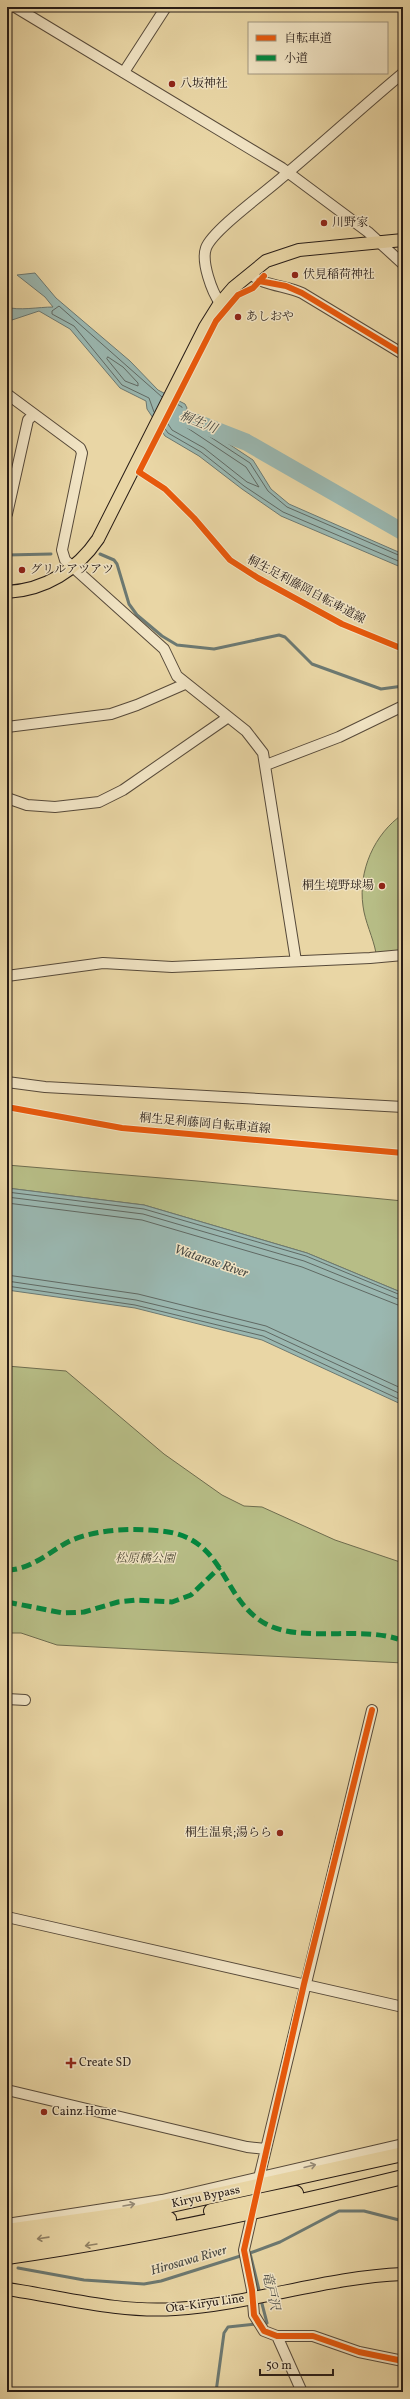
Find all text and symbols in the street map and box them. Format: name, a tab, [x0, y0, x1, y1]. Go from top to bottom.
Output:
legend	[248, 22, 388, 74]
text: 自転車道	[284, 31, 332, 47]
text: 小道	[284, 51, 308, 67]
place label: 八坂神社	[180, 76, 228, 92]
marker: 八坂神社	[167, 79, 177, 89]
place label: 川野家	[332, 215, 368, 231]
marker: 川野家	[319, 218, 329, 228]
place label: 伏見稲荷神社	[303, 267, 375, 283]
marker: 伏見稲荷神社	[290, 270, 300, 280]
place label: あしおや	[246, 309, 294, 325]
marker: あしおや	[233, 312, 243, 322]
water label: 桐生川	[177, 407, 221, 439]
street label: 桐生足利藤岡自転車道線	[244, 552, 368, 628]
place label: グリルアツアツ	[30, 562, 114, 578]
marker: グリルアツアツ	[17, 565, 27, 575]
place label: 桐生境野球場	[302, 878, 374, 894]
marker: 桐生境野球場	[377, 881, 387, 891]
street label: 桐生足利藤岡自転車道線	[139, 1110, 271, 1138]
water label: Watarase River	[171, 1241, 251, 1283]
park label: 松原橋公園	[115, 1551, 177, 1567]
place label: 桐生温泉;湯らら	[185, 1825, 272, 1841]
marker: 桐生温泉;湯らら	[275, 1828, 285, 1838]
place label: Create SD	[79, 2055, 131, 2071]
marker: Create SD	[66, 2058, 76, 2068]
place label: Cainz Home	[52, 2104, 117, 2120]
marker: Cainz Home	[39, 2107, 49, 2117]
one-way arrow	[304, 2162, 317, 2169]
street label: Kiryu Bypass	[170, 2182, 242, 2212]
one-way arrow	[122, 2201, 135, 2209]
one-way arrow	[37, 2235, 50, 2242]
one-way arrow	[85, 2241, 98, 2249]
water label: Hirosawa River	[149, 2241, 229, 2280]
water label: 竜戸沢	[257, 2270, 284, 2314]
street label: Ota-Kiryu Line	[165, 2291, 246, 2317]
scale bar	[260, 2351, 333, 2377]
text: 50 m	[266, 2358, 292, 2374]

